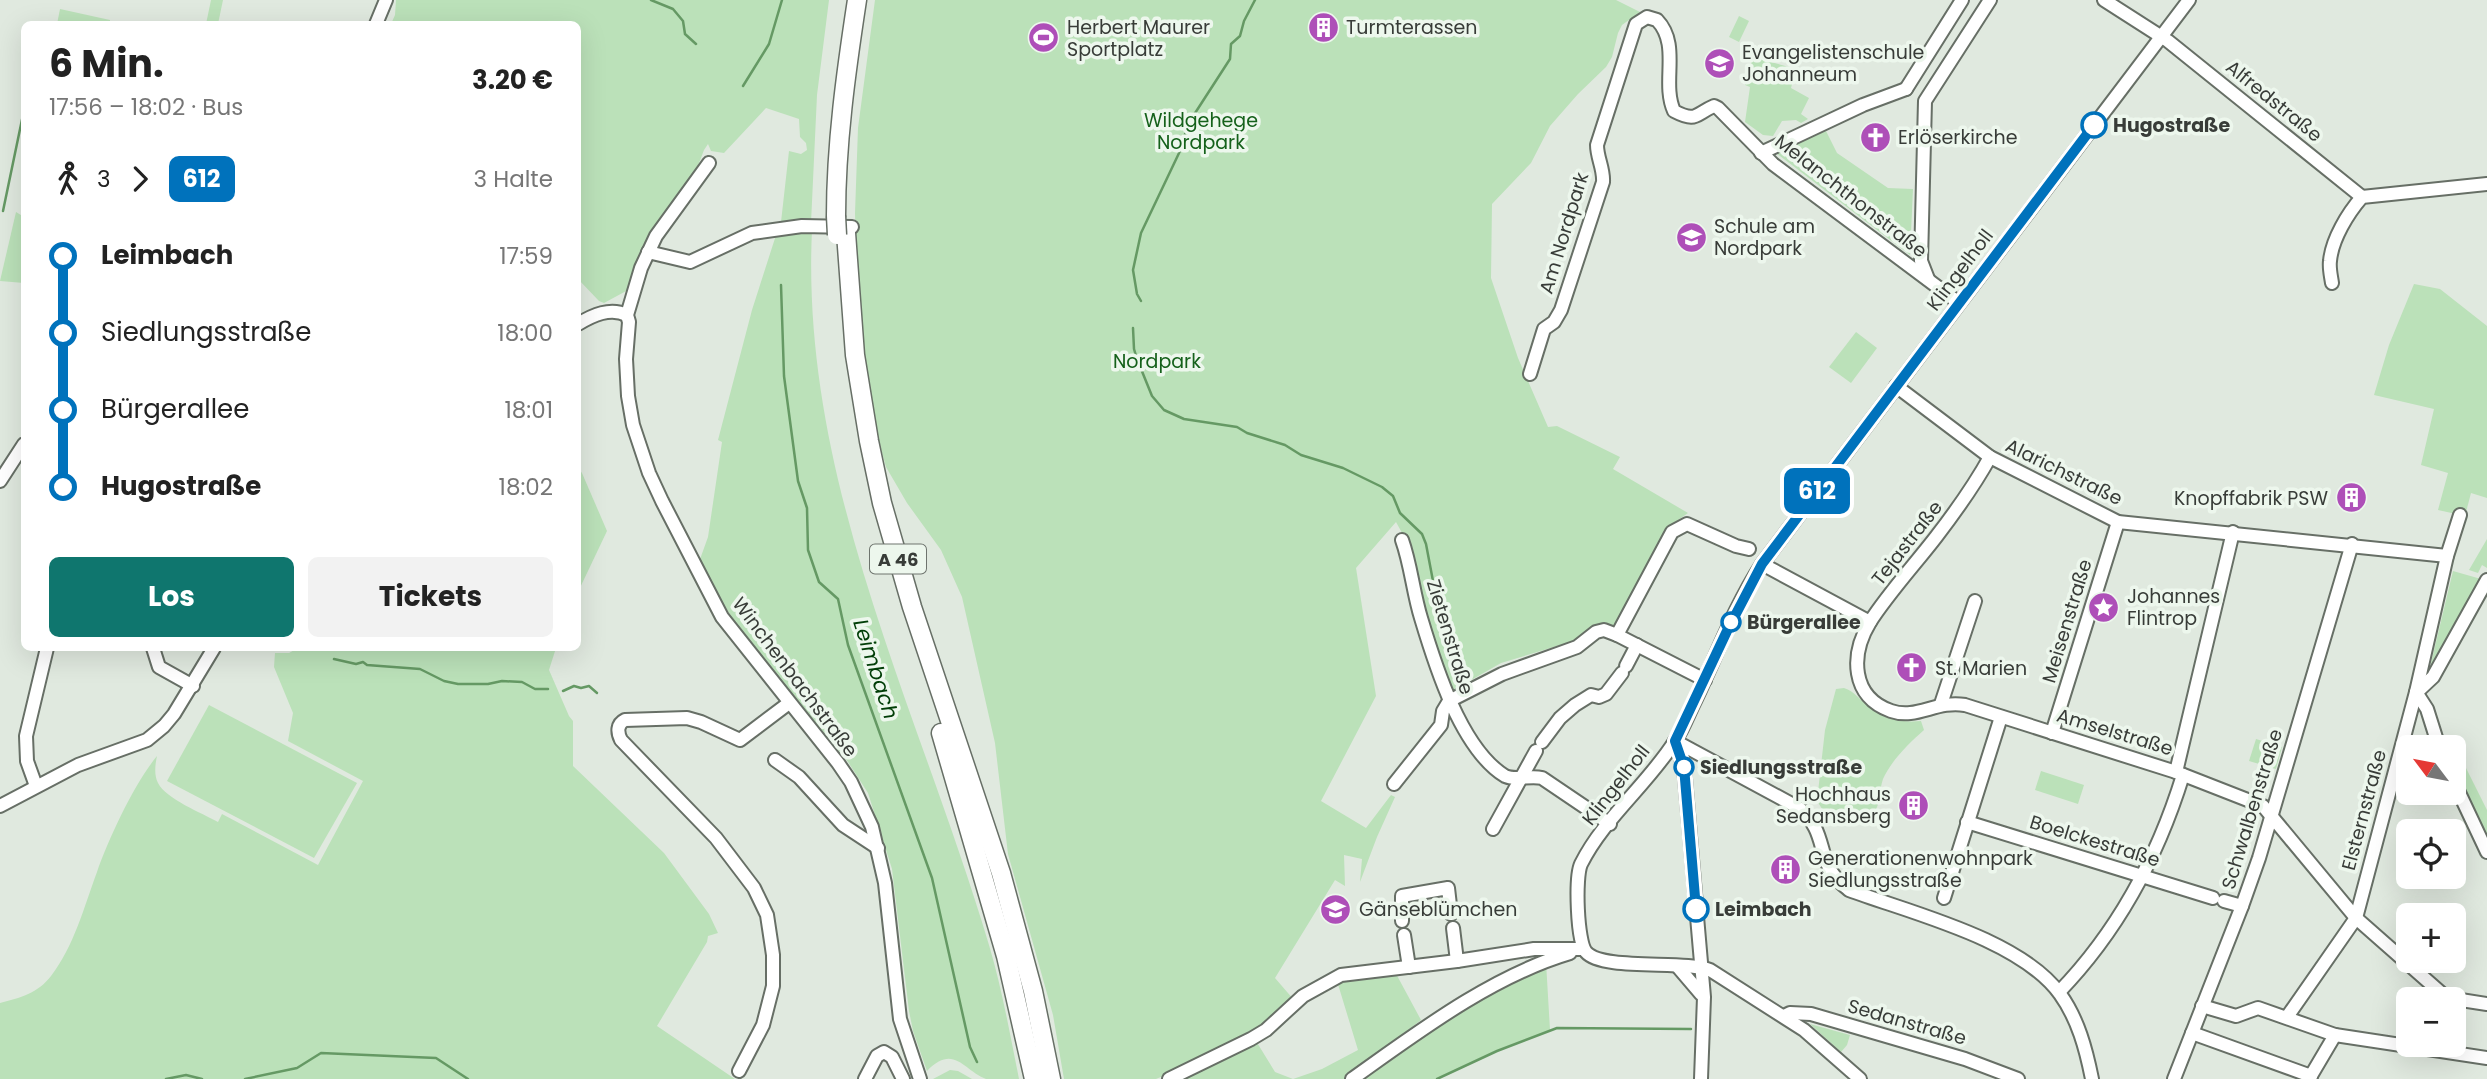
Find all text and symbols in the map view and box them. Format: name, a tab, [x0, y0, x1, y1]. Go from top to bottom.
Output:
building icon: Turmterassen	[1306, 10, 1340, 44]
place label: Herbert Maurer Sportplatz	[1067, 14, 1210, 63]
place label: Turmterassen	[1346, 14, 1478, 41]
sports icon: Herbert Maurer Sportplatz	[1027, 21, 1061, 55]
text: 6 Min.	[49, 37, 164, 90]
place label: Evangelistenschule Johanneum	[1742, 39, 1924, 88]
school or university icon: Evangelistenschule Johanneum	[1702, 46, 1736, 80]
street label: Alfredstraße	[2220, 54, 2328, 148]
text: 3.20 €	[472, 62, 553, 98]
text: 17:56 – 18:02 · Bus	[49, 91, 243, 123]
park label: Wildgehege Nordpark	[1144, 107, 1258, 156]
marker: Hugostraße	[2081, 112, 2107, 138]
place label: Hugostraße	[2113, 112, 2230, 139]
church icon: Erlöserkirche	[1858, 120, 1892, 154]
place label: Erlöserkirche	[1898, 124, 2017, 151]
street label: Melanchthonstraße	[1769, 128, 1933, 264]
icon: walk	[49, 160, 87, 198]
icon: forward	[121, 160, 159, 198]
text: 612	[183, 162, 221, 195]
text: 3	[97, 163, 111, 195]
text: 3 Halte	[474, 163, 553, 195]
street label: Am Nordpark	[1533, 169, 1595, 297]
place label: Schule am Nordpark	[1714, 213, 1815, 262]
school or university icon: Schule am Nordpark	[1674, 220, 1708, 254]
street label: Klingelholl	[1920, 224, 2000, 316]
text: Leimbach	[101, 237, 233, 273]
text: 17:59	[499, 240, 553, 272]
text: Siedlungsstraße	[101, 314, 311, 350]
text: 18:00	[497, 317, 553, 349]
park label: Nordpark	[1113, 348, 1201, 375]
text: Bürgerallee	[101, 391, 249, 427]
text: 18:01	[504, 394, 553, 426]
street label: Alarichstraße	[2001, 432, 2127, 512]
text: Hugostraße	[101, 468, 261, 504]
line badge: 612	[1777, 468, 1857, 514]
text: 18:02	[499, 471, 553, 503]
text: 612	[1798, 474, 1836, 507]
building icon: Knopffabrik PSW	[2334, 481, 2368, 515]
place label: Knopffabrik PSW	[2174, 485, 2328, 512]
street label: Tejastraße	[1865, 495, 1949, 591]
road number: A 46	[870, 544, 926, 574]
street label: Meisenstraße	[2035, 556, 2099, 686]
button: Los	[49, 557, 294, 637]
button: Tickets	[308, 557, 553, 637]
street label: Zietenstraße	[1420, 576, 1480, 698]
place label: Johannes Flintrop	[2127, 583, 2220, 632]
place icon: Johannes Flintrop	[2087, 590, 2121, 624]
street label: Winchenbachstraße	[726, 591, 864, 763]
place label: Bürgerallee	[1747, 609, 1861, 636]
marker: Bürgerallee	[1721, 612, 1741, 632]
water label: Leimbach	[846, 615, 906, 723]
church icon: St. Marien	[1895, 651, 1929, 685]
place label: St. Marien	[1935, 655, 2027, 682]
street label: Amselstraße	[2054, 702, 2176, 762]
street label: Schwalbenstraße	[2215, 726, 2289, 892]
north arrow	[2396, 735, 2466, 805]
map controls	[2396, 735, 2466, 1057]
street label: Klingelholl	[1576, 739, 1656, 831]
street label: Elsternstraße	[2335, 747, 2393, 873]
place label: Siedlungsstraße	[1700, 754, 1862, 781]
marker: Siedlungsstraße	[1674, 757, 1694, 777]
place label: Hochhaus Sedansberg	[1776, 781, 1891, 830]
building icon: Hochhaus Sedansberg	[1897, 788, 1931, 822]
street label: Boelckestraße	[2027, 808, 2163, 874]
button: locate	[2396, 819, 2466, 889]
place label: Generationenwohnpark Siedlungsstraße	[1808, 845, 2033, 894]
building icon: Generationenwohnpark Siedlungsstraße	[1768, 852, 1802, 886]
school or university icon: Gänseblümchen	[1319, 892, 1353, 926]
place label: Gänseblümchen	[1359, 896, 1517, 923]
marker: Leimbach	[1683, 896, 1709, 922]
place label: Leimbach	[1715, 896, 1812, 923]
button: +	[2396, 903, 2466, 973]
button: −	[2396, 987, 2466, 1057]
street label: Sedanstraße	[1845, 992, 1969, 1052]

